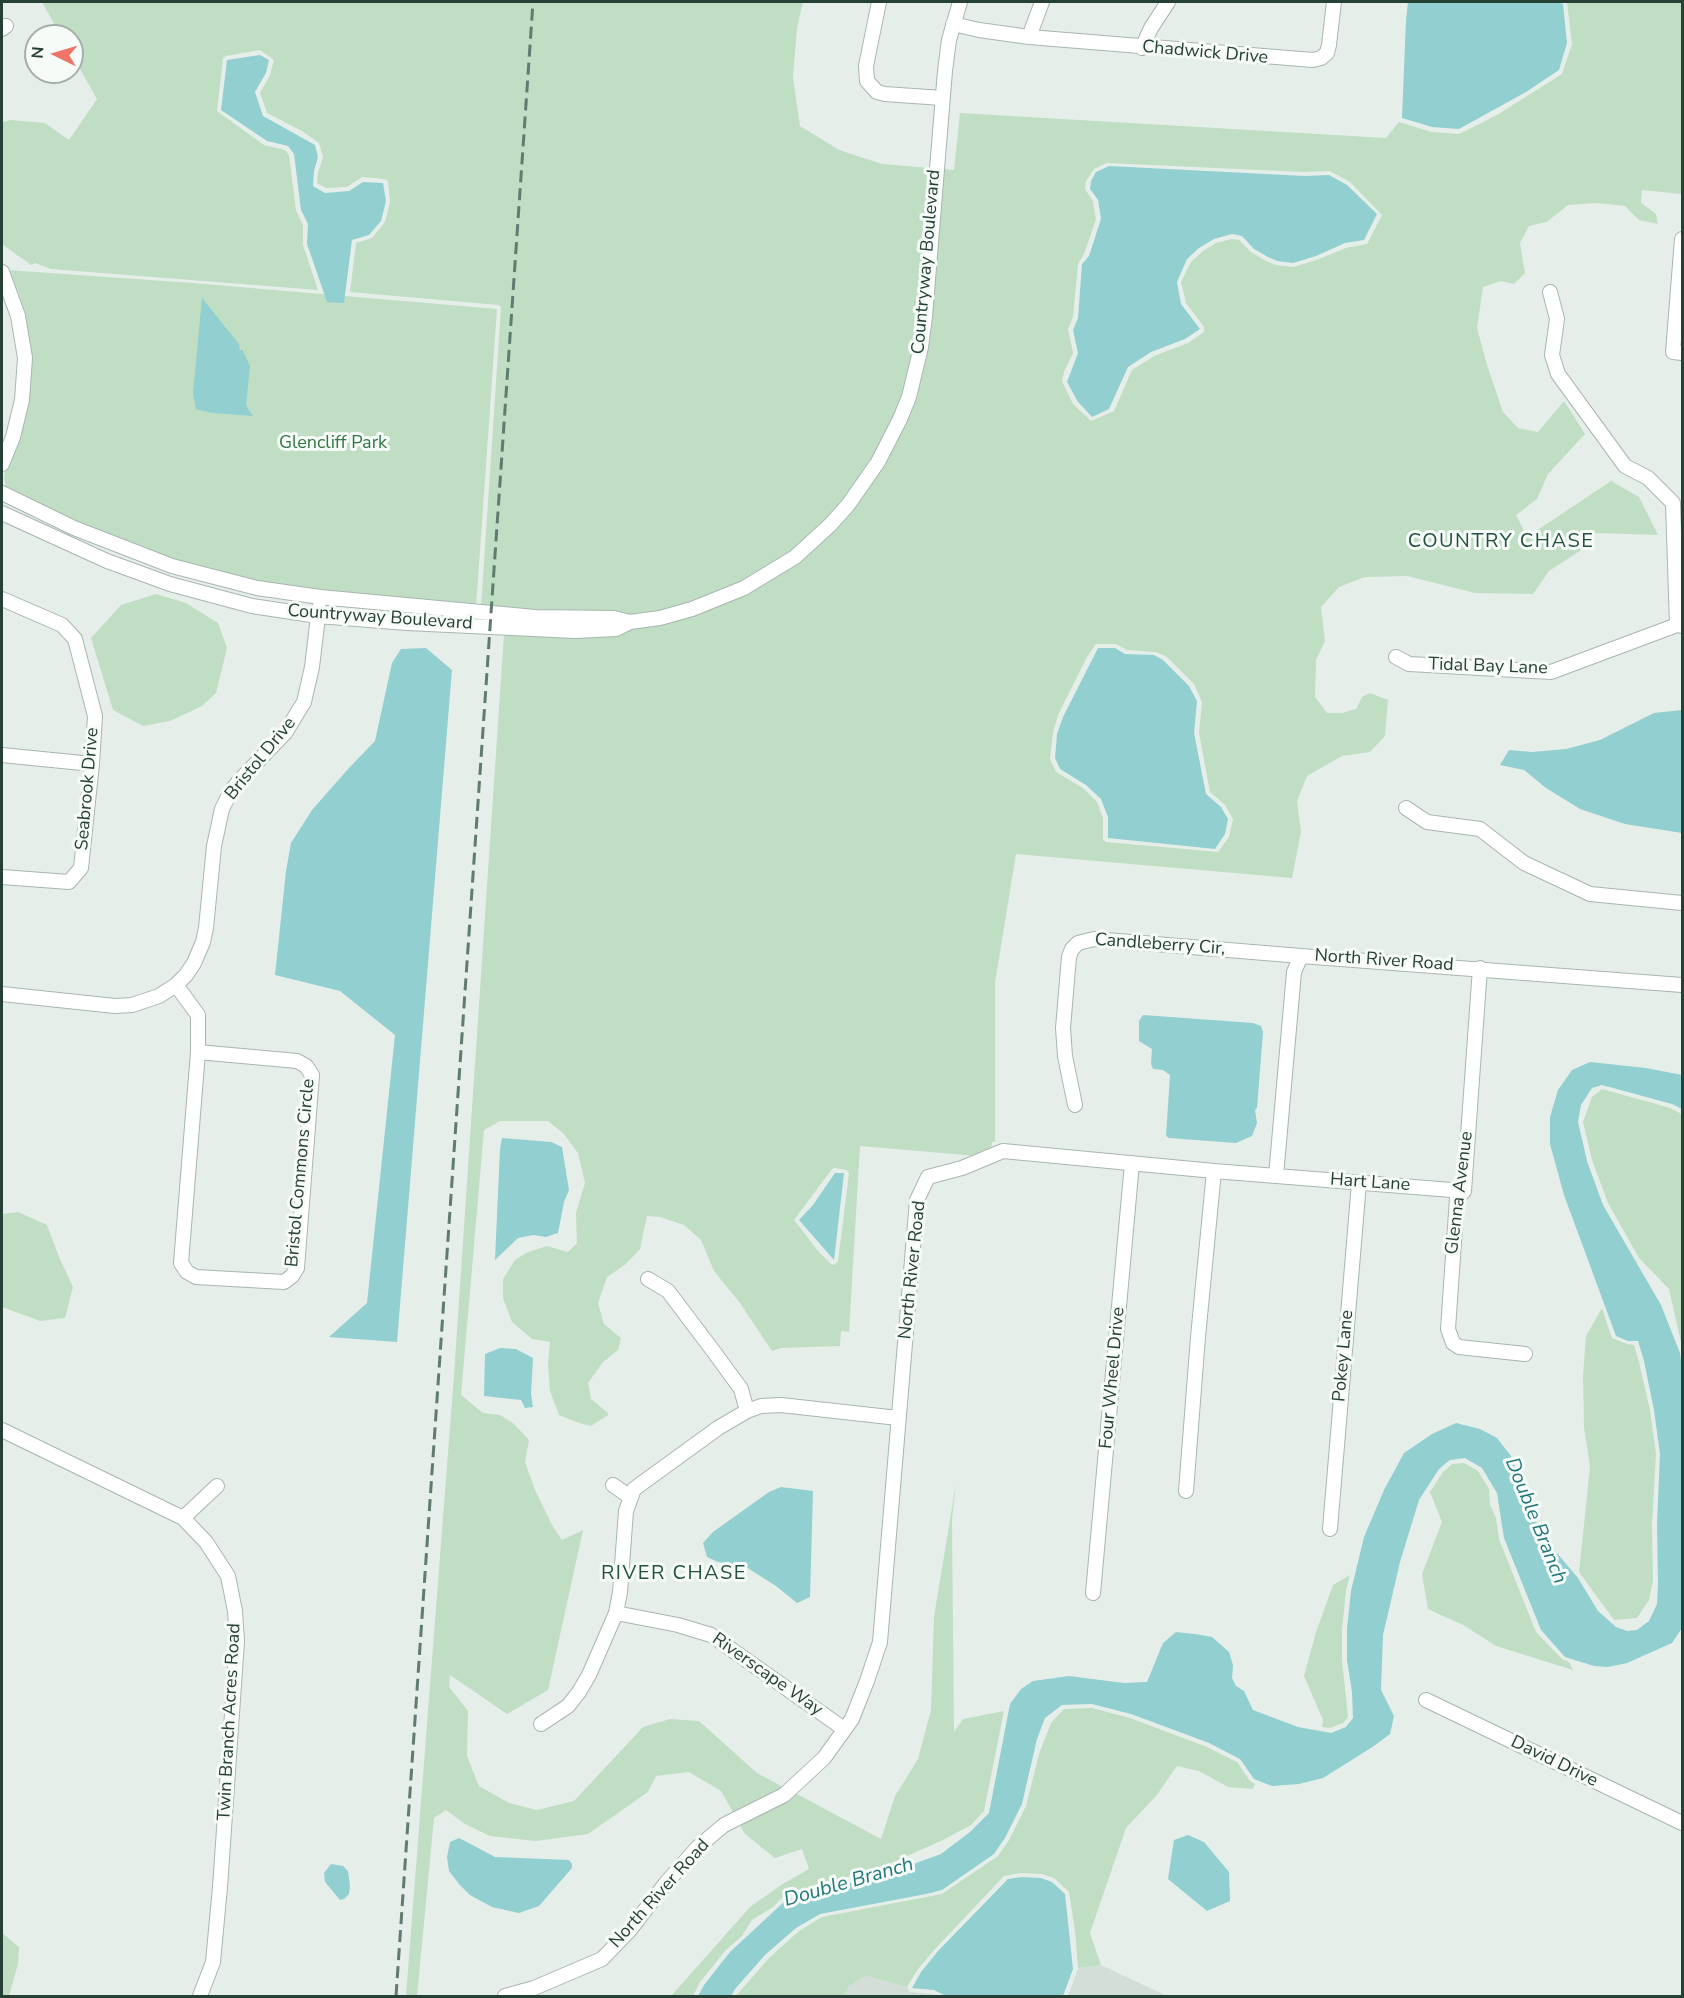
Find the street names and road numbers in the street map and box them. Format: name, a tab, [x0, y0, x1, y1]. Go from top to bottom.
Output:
street label: Chadwick Drive	[1141, 37, 1269, 69]
street label: Countryway Boulevard	[908, 169, 946, 355]
street label: Countryway Boulevard	[287, 601, 473, 635]
street label: Tidal Bay Lane	[1428, 654, 1548, 680]
street label: Bristol Drive	[221, 713, 301, 805]
street label: Seabrook Drive	[72, 727, 104, 851]
street label: Candleberry Cir,	[1094, 930, 1226, 960]
street label: North River Road	[1314, 945, 1454, 977]
street label: Bristol Commons Circle	[282, 1078, 320, 1268]
street label: Glenna Avenue	[1442, 1130, 1478, 1256]
street label: Hart Lane	[1329, 1169, 1411, 1197]
street label: North River Road	[895, 1200, 931, 1340]
street label: Four Wheel Drive	[1096, 1306, 1130, 1450]
street label: Pokey Lane	[1329, 1309, 1359, 1403]
street label: Twin Branch Acres Road	[214, 1623, 246, 1821]
street label: Riverscape Way	[708, 1629, 826, 1721]
street label: David Drive	[1507, 1732, 1601, 1792]
street label: North River Road	[605, 1835, 715, 1953]

